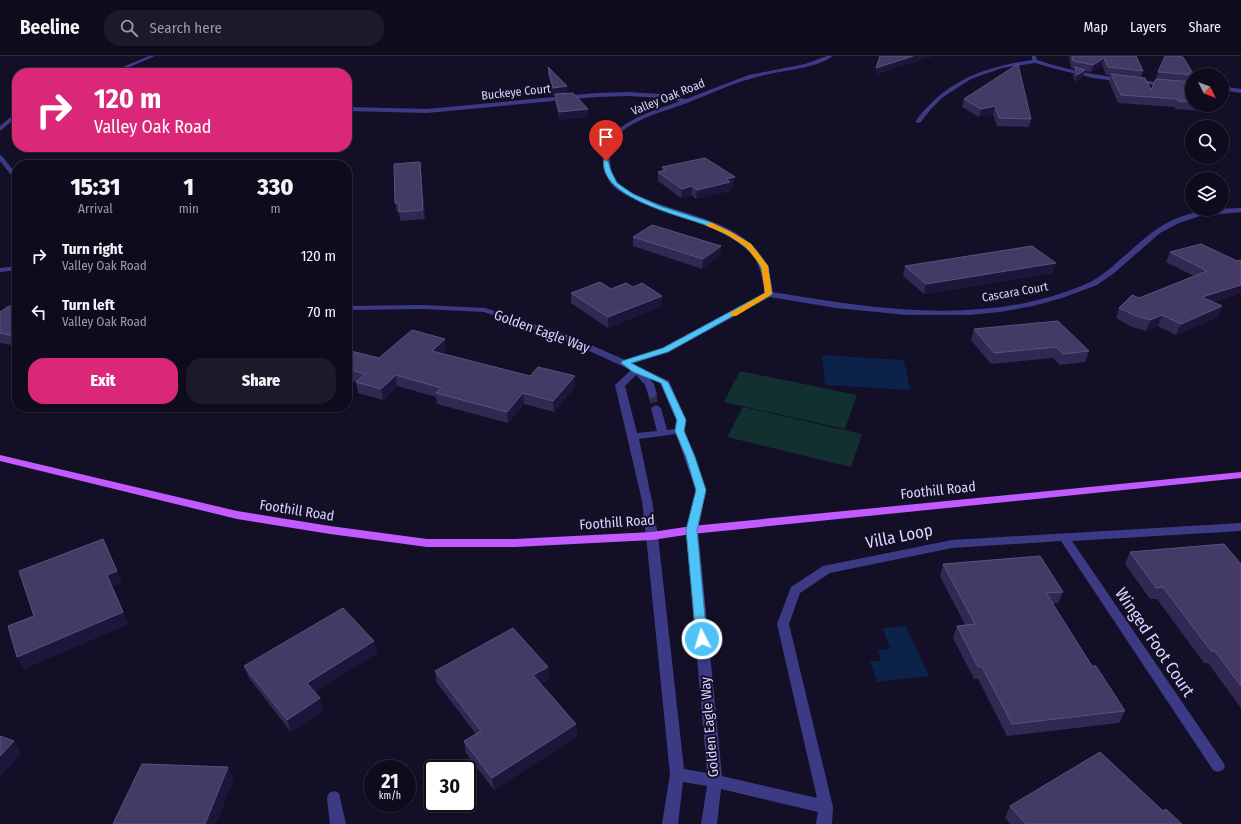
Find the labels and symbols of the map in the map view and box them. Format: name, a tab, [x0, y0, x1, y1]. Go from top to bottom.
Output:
north arrow	[1185, 68, 1229, 112]
street label: Valley Oak Road	[629, 76, 707, 118]
street label: Buckeye Court	[480, 81, 552, 103]
pin	[589, 120, 623, 161]
street label: Cascara Court	[981, 279, 1049, 305]
street label: Golden Eagle Way	[492, 306, 593, 357]
street label: Foothill Road	[900, 478, 977, 503]
street label: Foothill Road	[258, 496, 336, 525]
street label: Foothill Road	[579, 511, 655, 534]
street label: Villa Loop	[864, 520, 935, 553]
street label: Winged Foot Court	[1110, 584, 1199, 701]
position arrow	[681, 618, 723, 660]
street label: Golden Eagle Way	[697, 675, 722, 778]
speed limit sign: 30	[424, 760, 476, 812]

